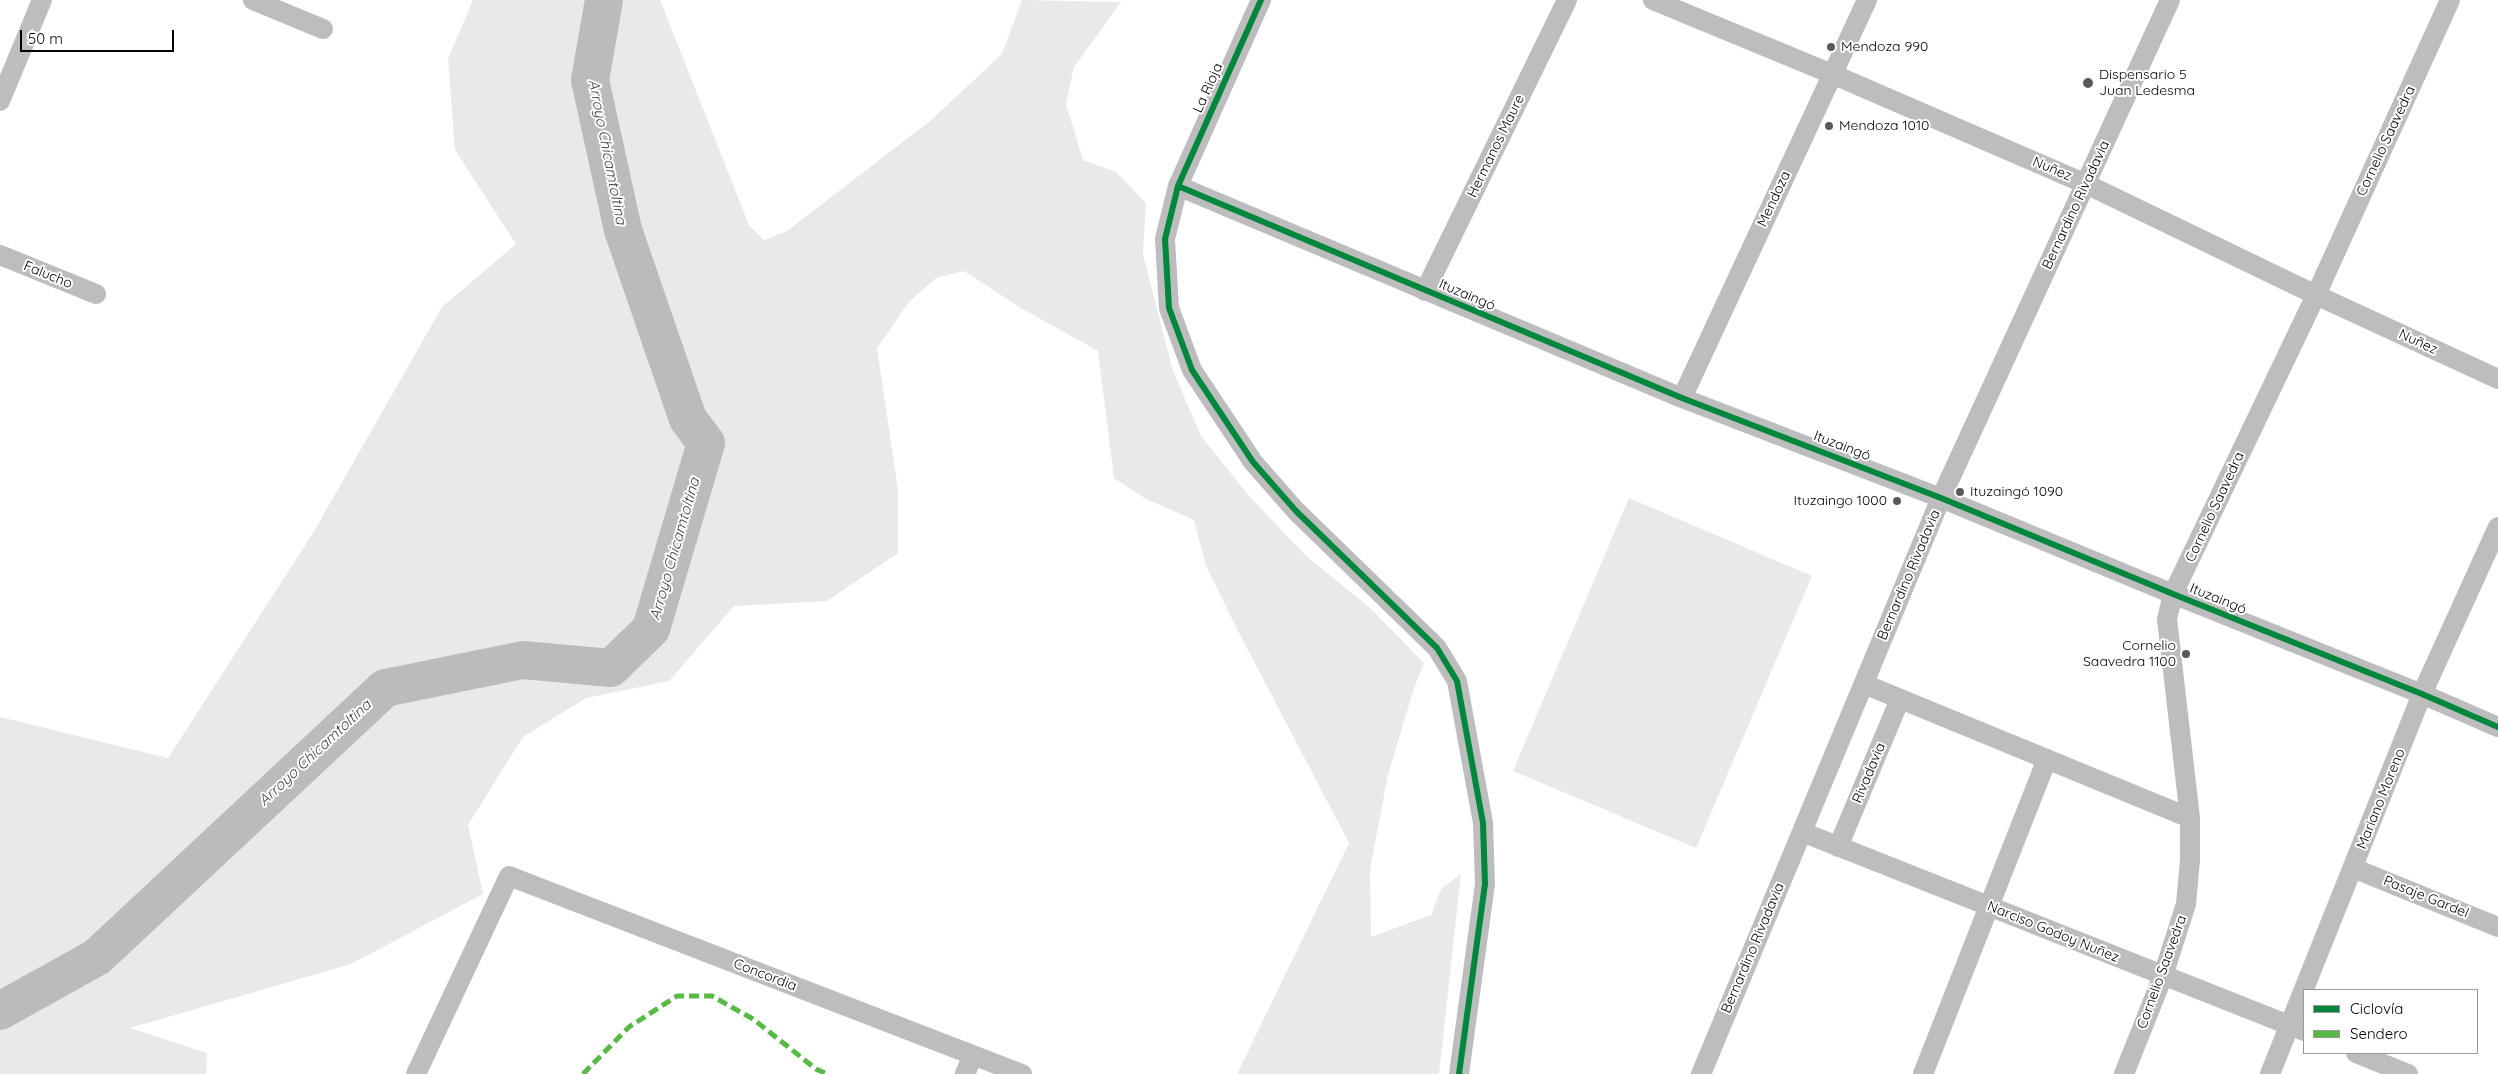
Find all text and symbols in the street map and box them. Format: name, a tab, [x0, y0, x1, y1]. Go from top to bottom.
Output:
scale bar	[22, 20, 176, 52]
text: 50 m	[28, 29, 63, 48]
place label: Mendoza 990	[1841, 39, 1928, 55]
marker: Mendoza 990	[1825, 41, 1837, 53]
street label: La Rioja	[1190, 60, 1226, 116]
place label: Dispensario 5 Juan Ledesma	[2099, 67, 2195, 100]
marker: Dispensario 5 Juan Ledesma	[2081, 76, 2095, 90]
water label: Arroyo Chicamtoltina	[584, 78, 630, 226]
street label: Cornelio Saavedra	[2353, 83, 2419, 199]
street label: Hermanos Maure	[1464, 92, 1528, 200]
place label: Mendoza 1010	[1839, 118, 1929, 134]
marker: Mendoza 1010	[1823, 120, 1835, 132]
street label: Bernardino Rivadavia	[2039, 138, 2113, 272]
street label: Nuñez	[2030, 153, 2074, 185]
street label: Mendoza	[1754, 168, 1794, 230]
street label: Falucho	[21, 258, 75, 292]
street label: Ituzaingó	[1436, 276, 1498, 314]
street label: Nuñez	[2396, 326, 2440, 358]
street label: Ituzaingó	[1811, 427, 1873, 465]
street label: Cornelio Saavedra	[2182, 449, 2248, 565]
water label: Arroyo Chicamtoltina	[646, 476, 704, 622]
place label: Ituzaingó 1090	[1970, 484, 2063, 500]
marker: Ituzaingó 1090	[1954, 486, 1966, 498]
place label: Ituzaingo 1000	[1794, 493, 1887, 509]
marker: Ituzaingo 1000	[1891, 495, 1903, 507]
street label: Bernardino Rivadavia	[1874, 507, 1944, 643]
street label: Ituzaingó	[2187, 580, 2249, 618]
place label: Cornelio Saavedra 1100	[2083, 638, 2176, 670]
marker: Cornelio Saavedra 1100	[2180, 648, 2192, 660]
water label: Arroyo Chicamtoltina	[255, 696, 375, 810]
street label: Rivadavia	[1849, 740, 1889, 806]
street label: Mariano Moreno	[2353, 746, 2409, 852]
street label: Pasaje Gardel	[2381, 872, 2471, 922]
street label: Bernardino Rivadavia	[1718, 880, 1788, 1016]
street label: Narciso Godoy Nuñez	[1985, 898, 2121, 966]
street label: Cornelio Saavedra	[2134, 913, 2190, 1031]
street label: Concordia	[731, 955, 799, 995]
legend	[2303, 989, 2478, 1054]
text: Ciclovía	[2350, 999, 2403, 1018]
text: Sendero	[2350, 1024, 2408, 1043]

